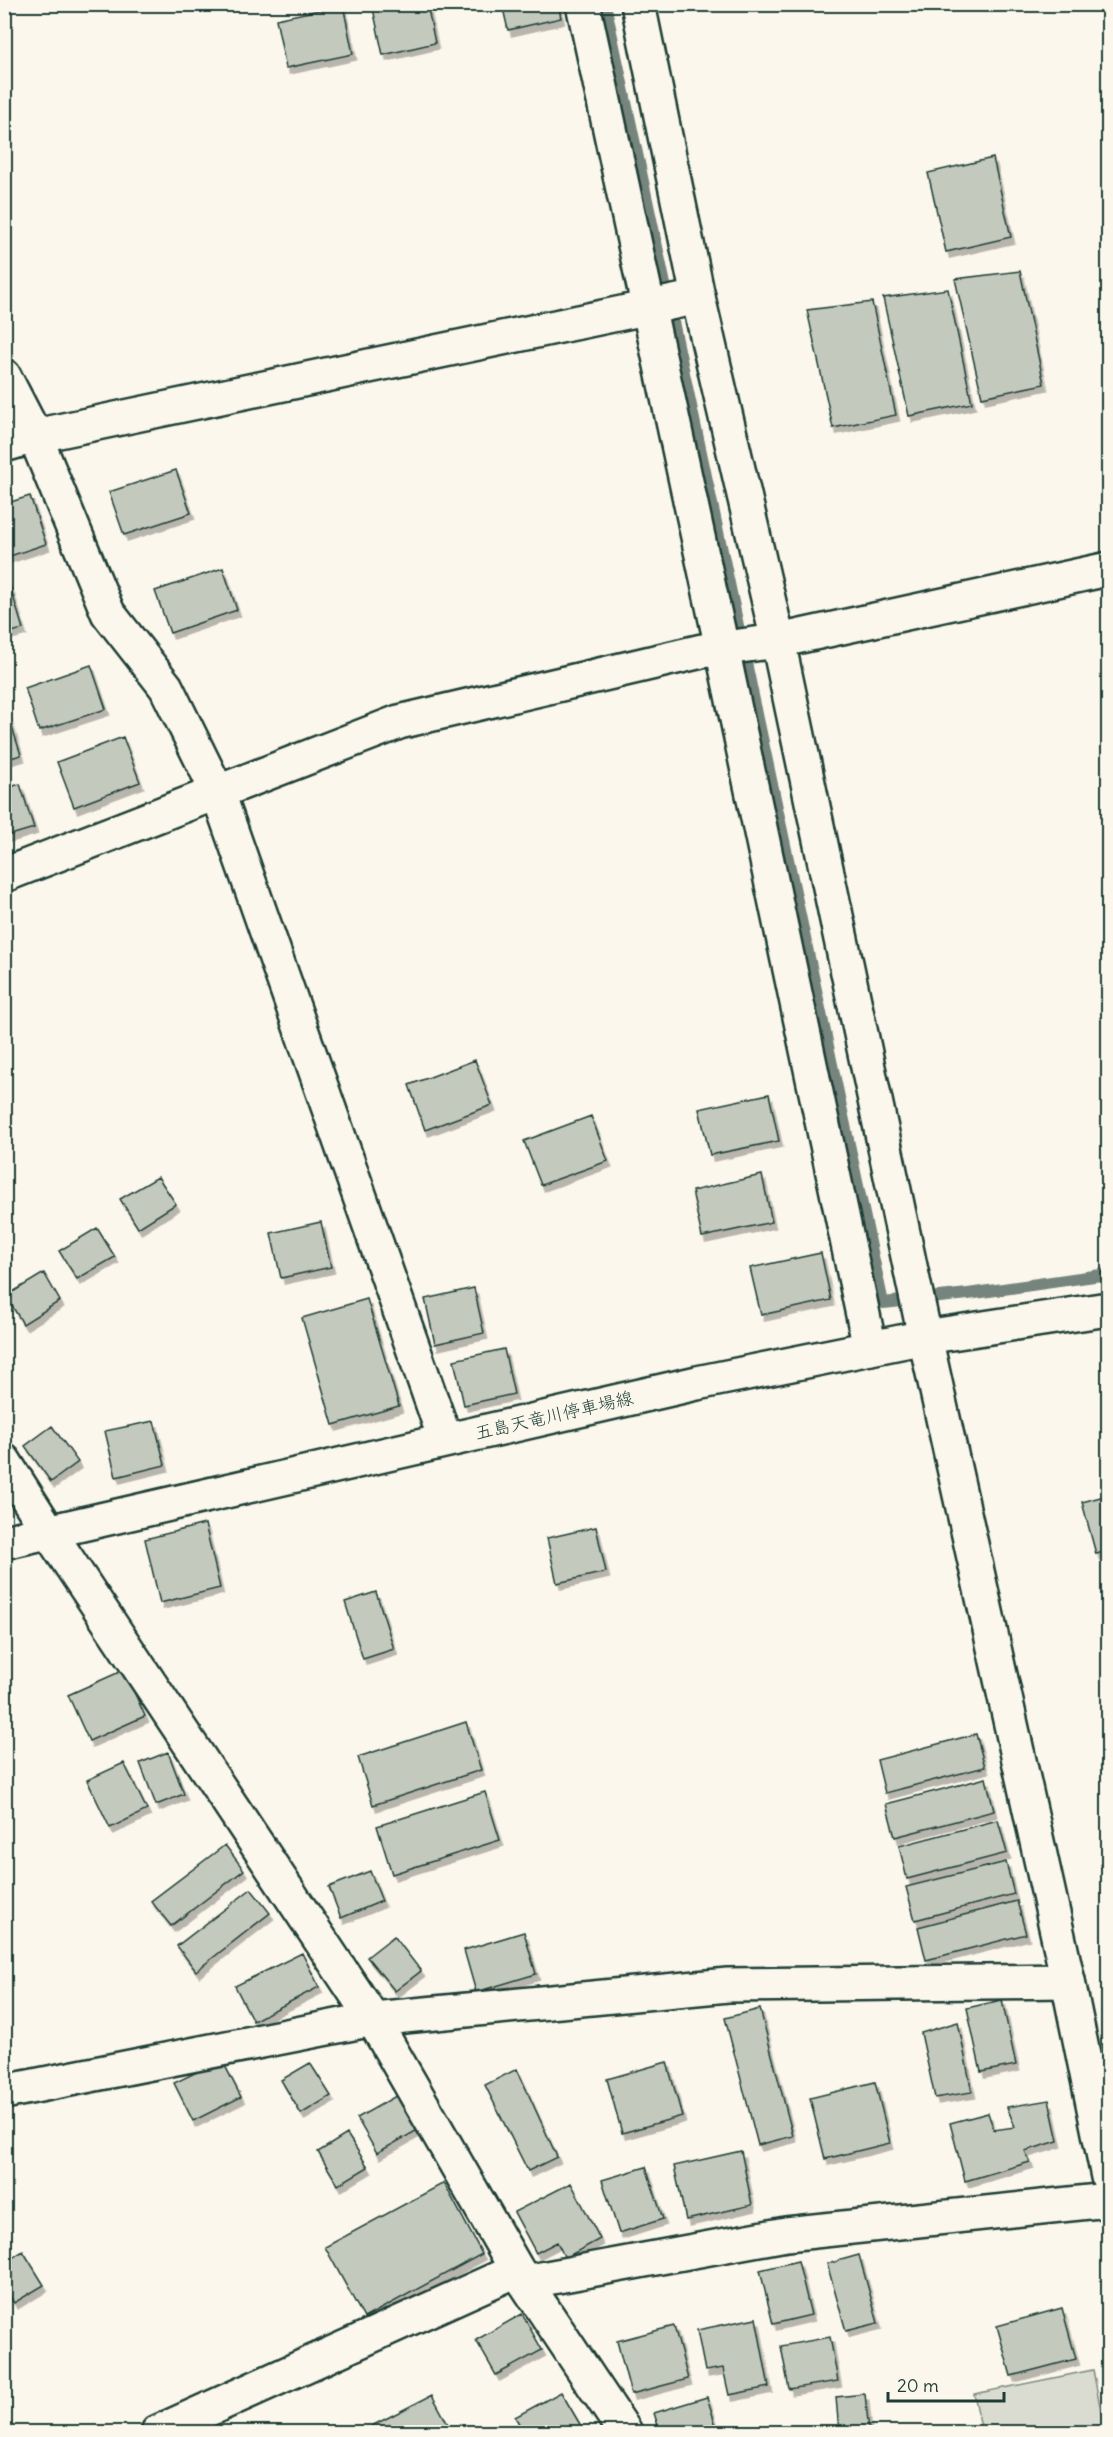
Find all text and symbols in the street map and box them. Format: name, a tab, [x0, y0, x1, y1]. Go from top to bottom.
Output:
street label: 五島天竜川停車場線	[472, 1386, 636, 1444]
scale bar	[888, 2365, 1004, 2403]
text: 20 m	[897, 2374, 939, 2397]

